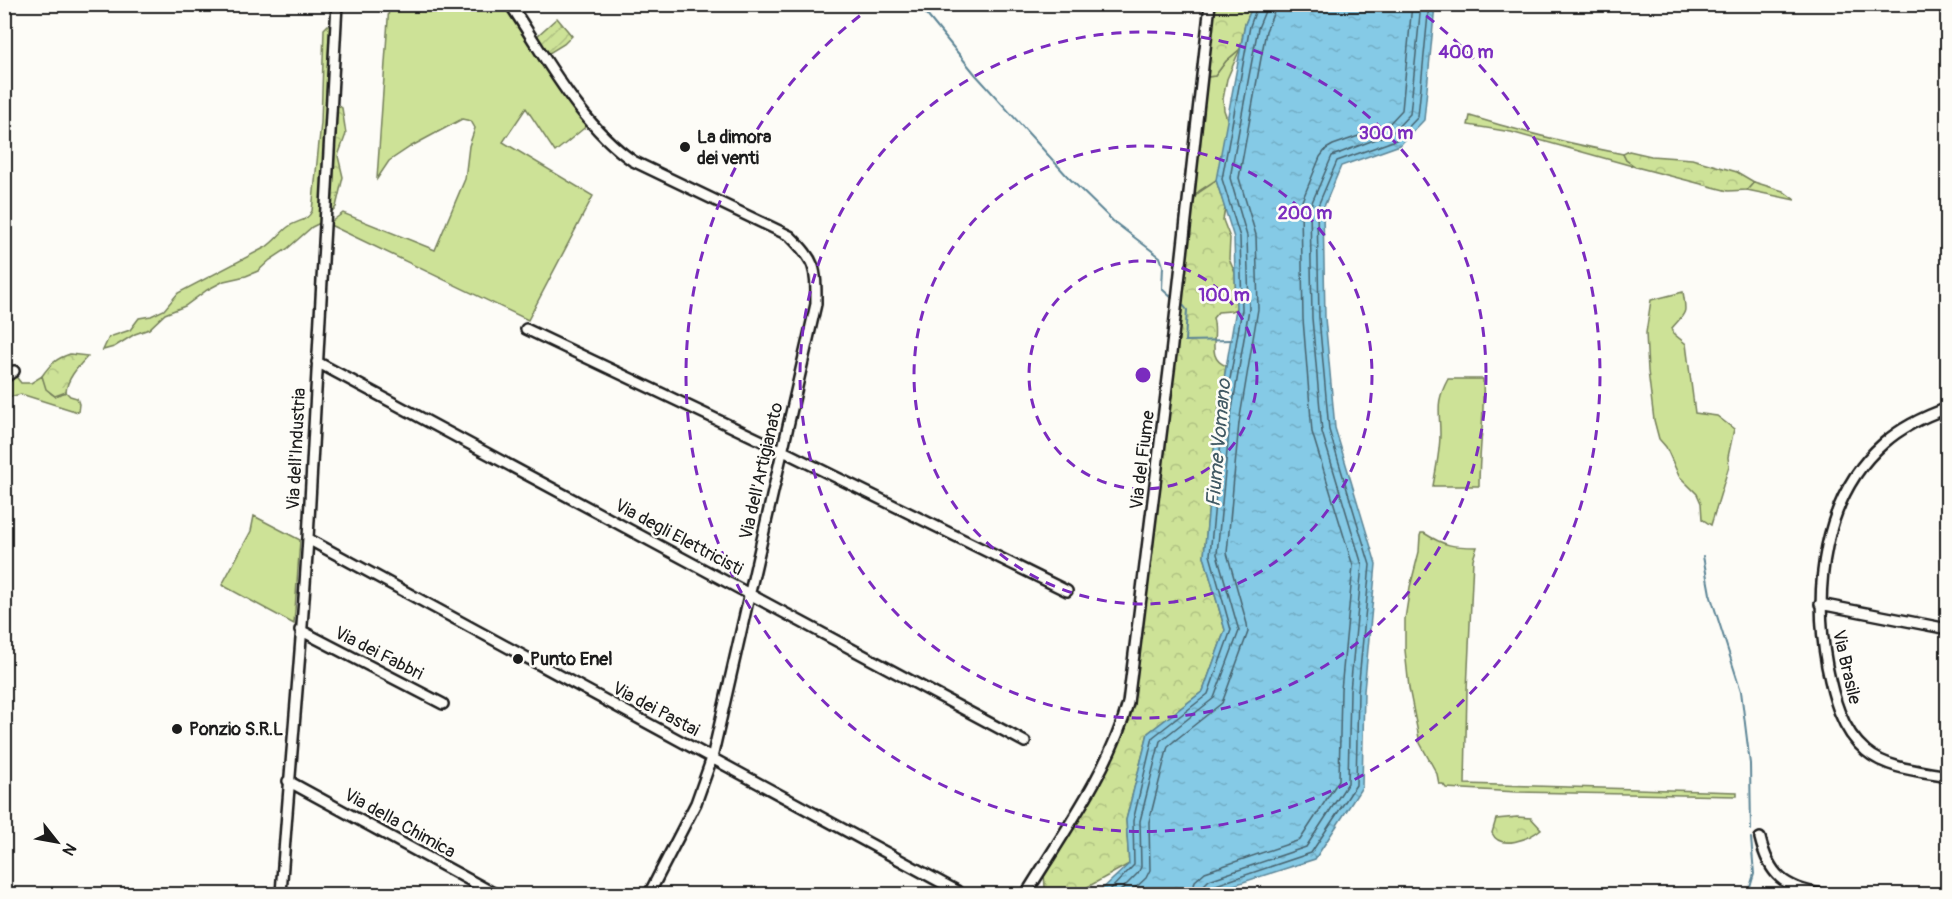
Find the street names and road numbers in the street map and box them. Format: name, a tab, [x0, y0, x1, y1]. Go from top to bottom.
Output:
street label: Via dell'Industria	[282, 387, 311, 511]
street label: Via dell'Artigianato	[735, 400, 788, 542]
street label: Via del Fiume	[1125, 409, 1160, 511]
street label: Via degli Elettricisti	[611, 494, 747, 581]
street label: Via dei Fabbri	[330, 621, 427, 686]
street label: Via Brasile	[1827, 628, 1866, 707]
street label: Via dei Pastai	[608, 677, 703, 742]
street label: Via della Chimica	[340, 783, 460, 864]

